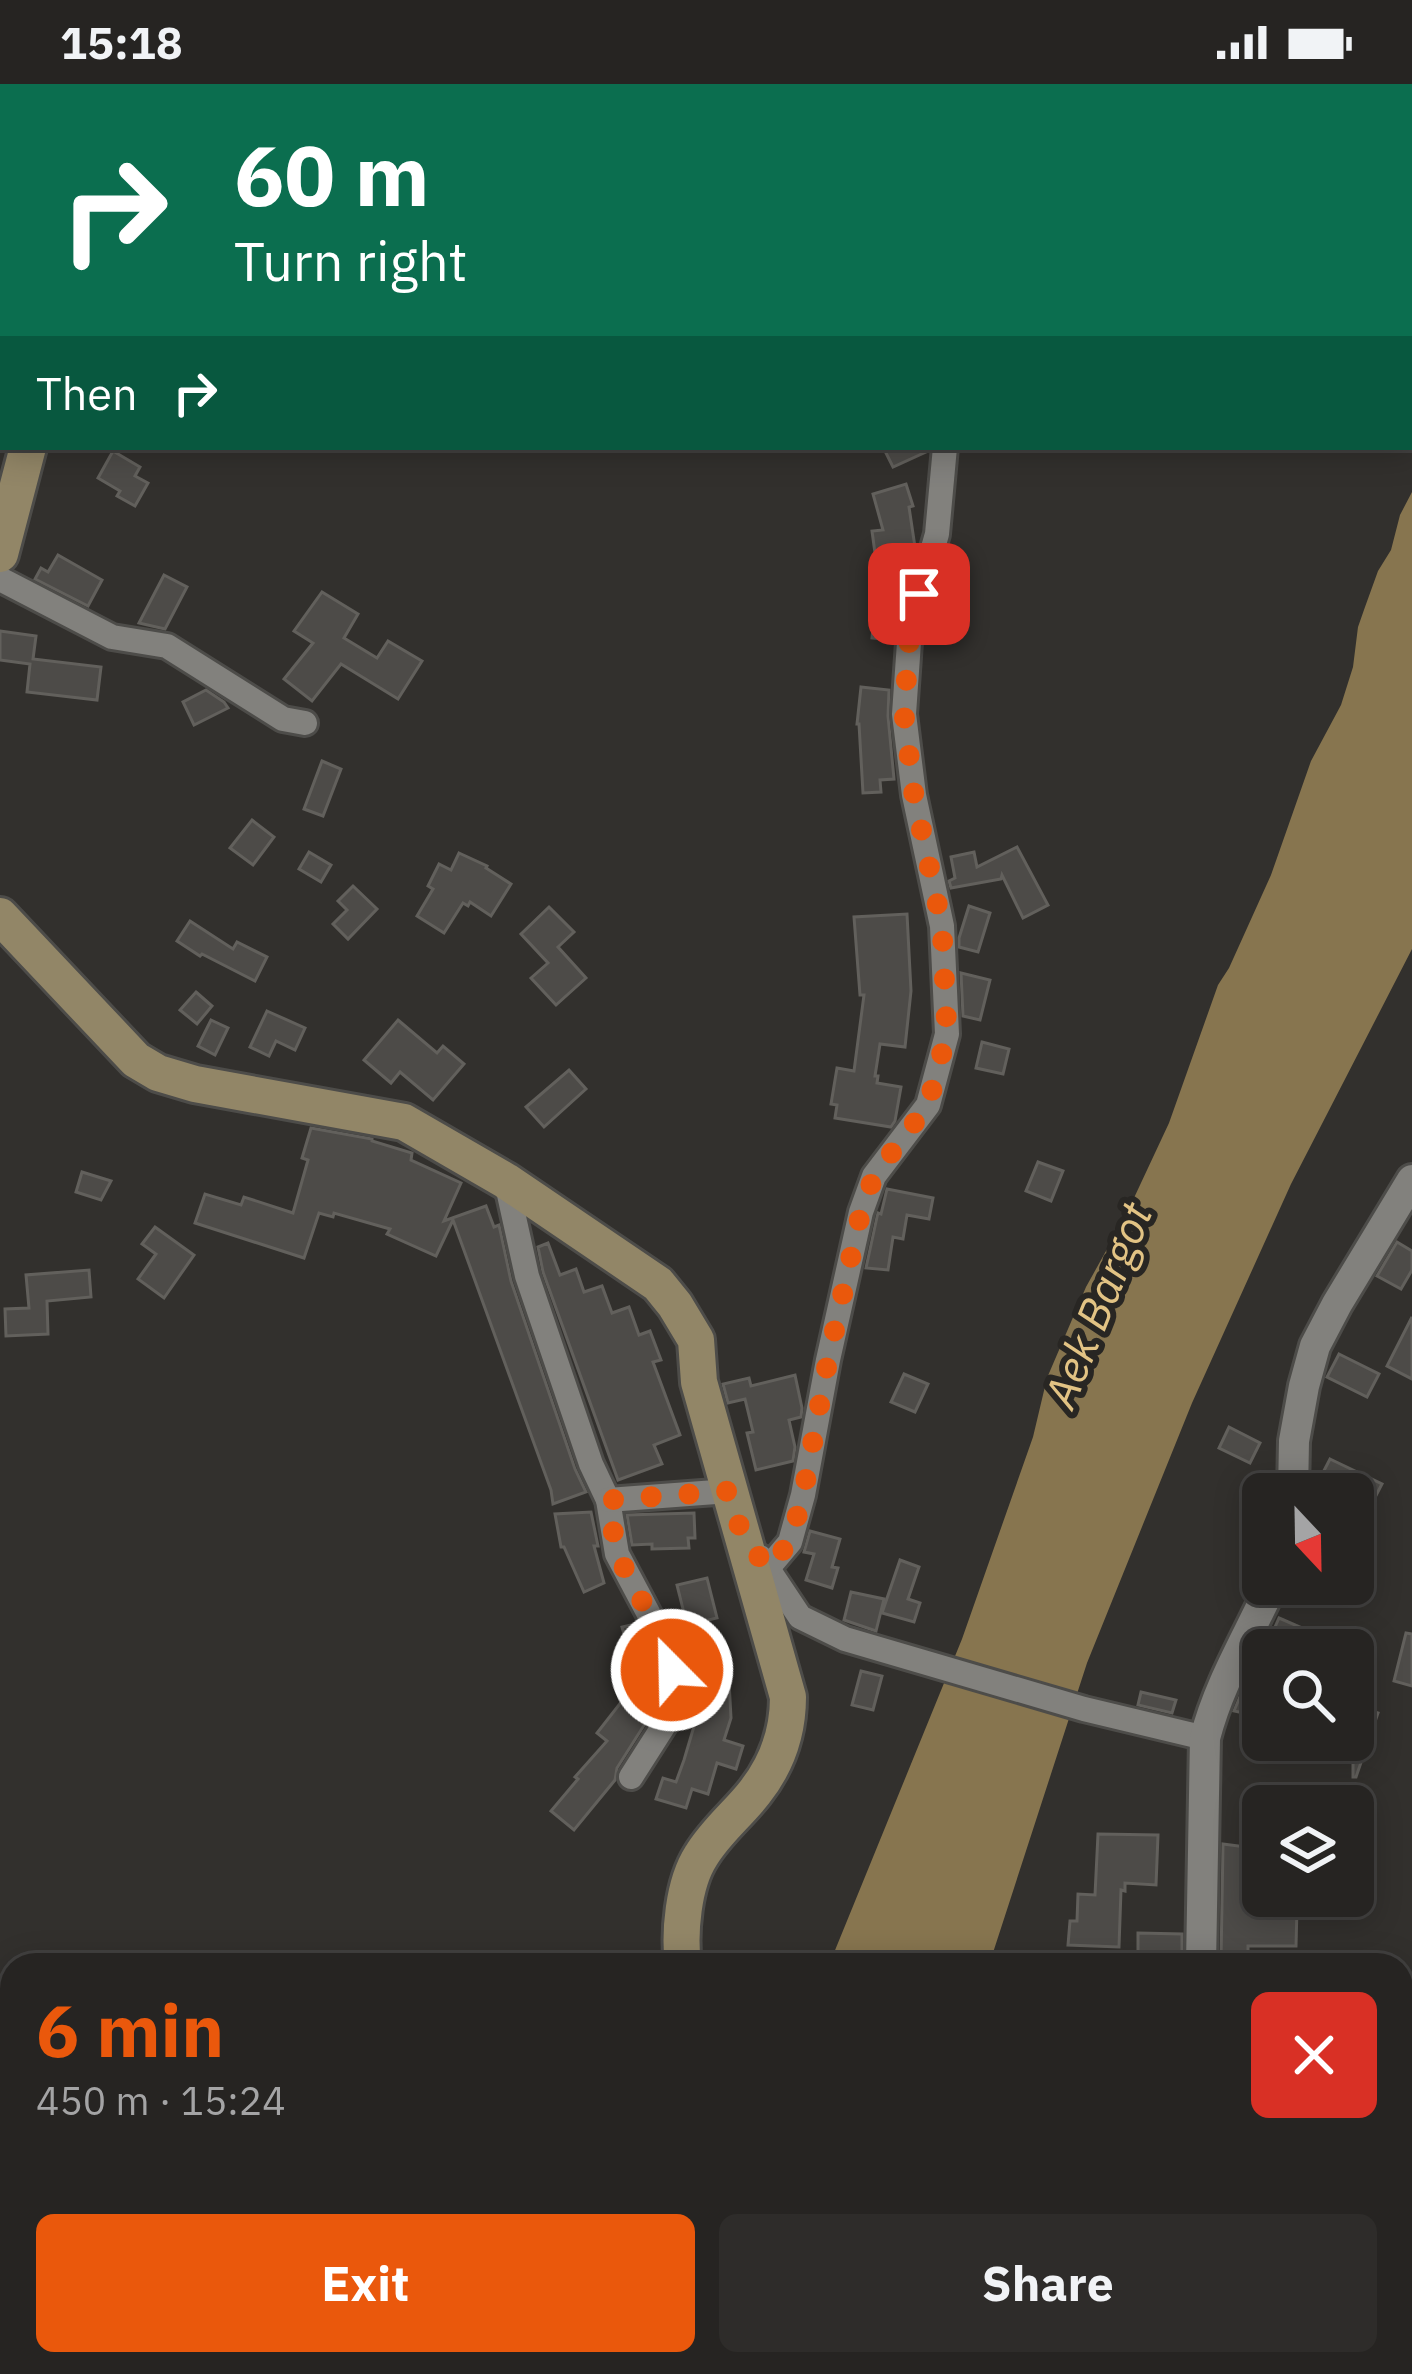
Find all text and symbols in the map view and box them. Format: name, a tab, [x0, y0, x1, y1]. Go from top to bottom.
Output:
text: 15:18	[60, 13, 183, 71]
text: 60 m	[234, 120, 430, 229]
icon: right	[36, 132, 192, 288]
text: Turn right	[234, 226, 468, 296]
icon: right	[162, 360, 228, 426]
text: Then	[36, 364, 138, 422]
pin	[868, 543, 970, 645]
icon: arrive	[886, 561, 952, 627]
water label: Aek Bargot	[1029, 1193, 1165, 1418]
north arrow	[1242, 1473, 1374, 1605]
map controls	[1242, 1473, 1374, 1917]
position arrow	[609, 1607, 735, 1733]
button: search	[1242, 1629, 1374, 1761]
button: layers	[1242, 1785, 1374, 1917]
text: 6 min	[36, 1983, 224, 2077]
button: close	[1251, 1992, 1377, 2118]
text: 450 m · 15:24	[36, 2075, 286, 2126]
button: Exit	[36, 2214, 695, 2352]
button: Share	[719, 2214, 1377, 2352]

